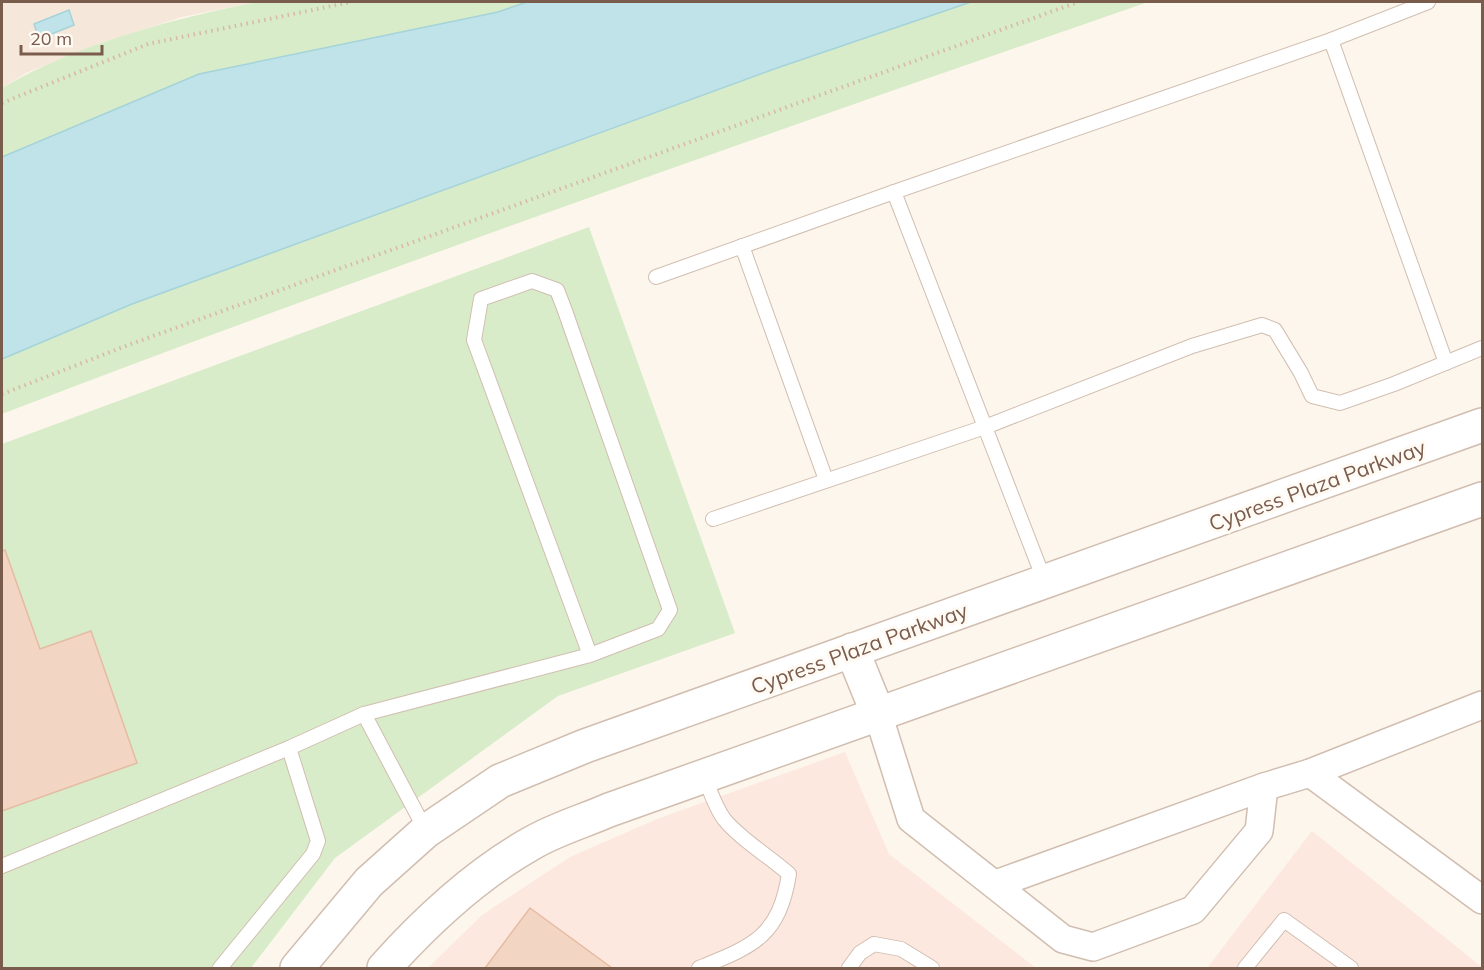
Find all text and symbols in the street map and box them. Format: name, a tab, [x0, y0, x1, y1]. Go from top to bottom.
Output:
scale bar	[21, 18, 102, 56]
text: 20 m	[30, 27, 72, 50]
street label: Cypress Plaza Parkway	[1205, 434, 1429, 536]
street label: Cypress Plaza Parkway	[747, 597, 971, 699]

